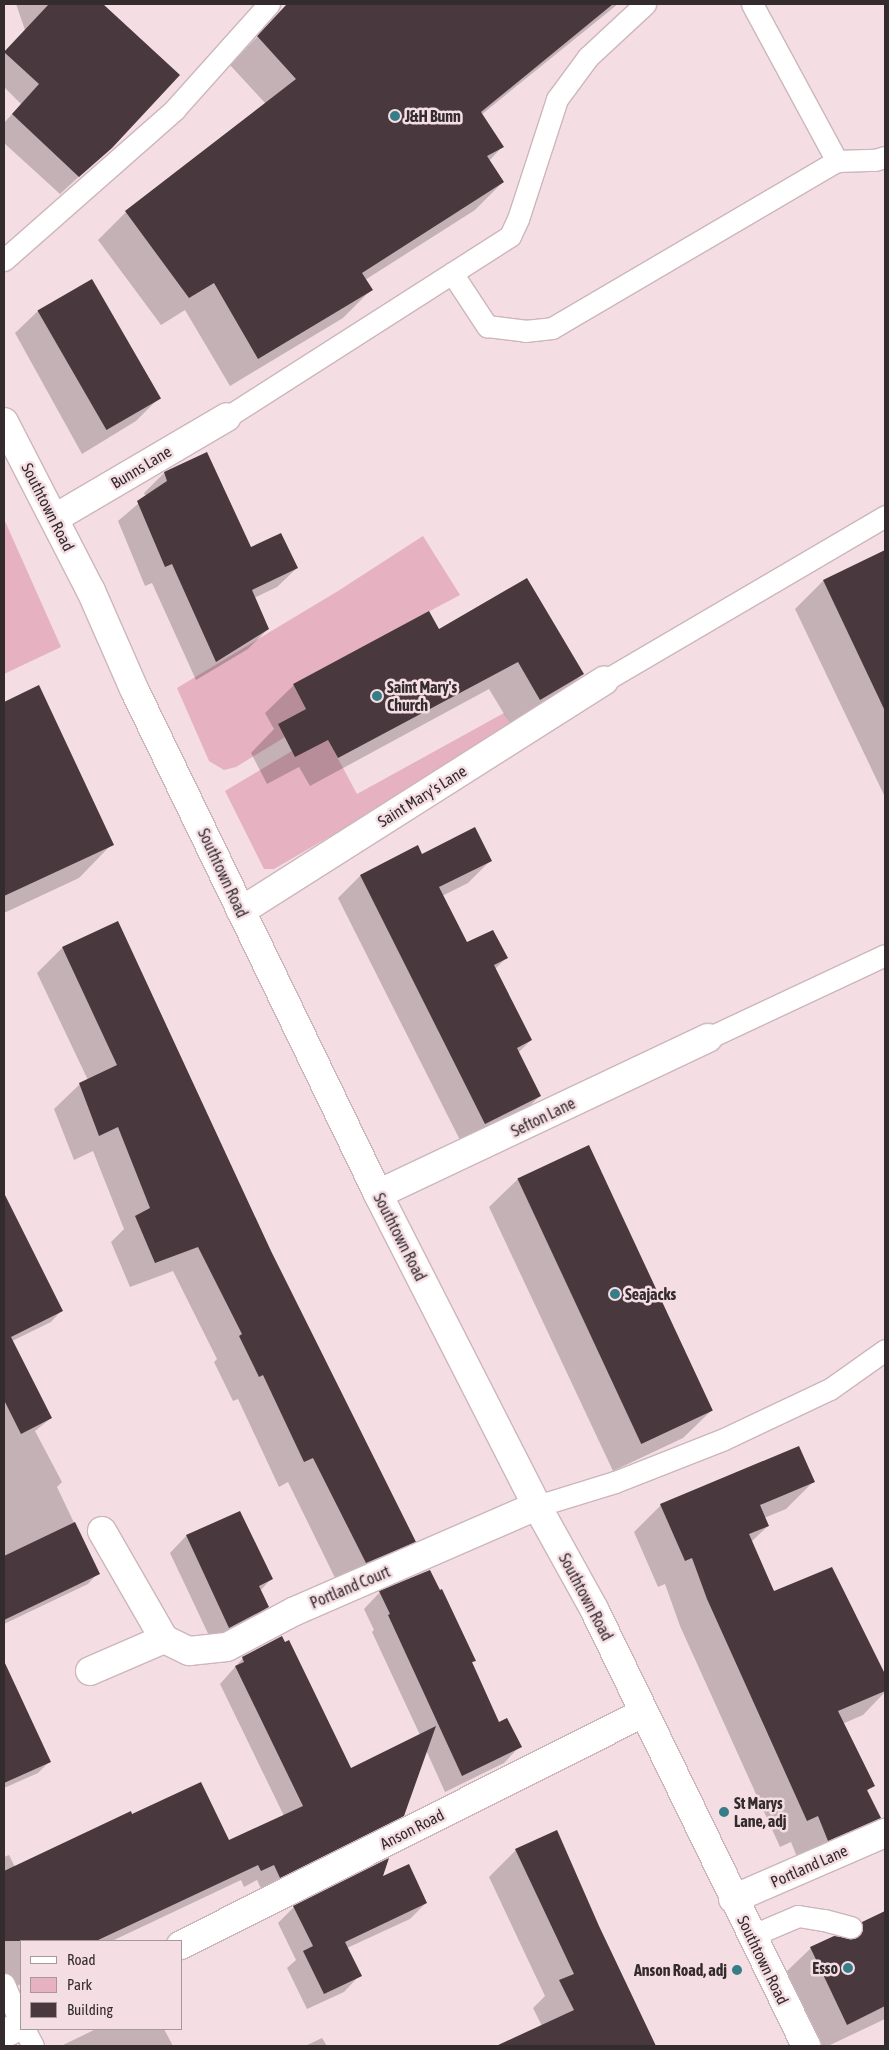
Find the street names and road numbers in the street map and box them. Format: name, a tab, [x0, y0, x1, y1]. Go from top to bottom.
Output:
street label: Bunns Lane	[107, 441, 175, 493]
street label: Southtown Road	[18, 460, 78, 554]
street label: Saint Mary's Lane	[374, 761, 470, 831]
street label: Southtown Road	[194, 825, 252, 921]
street label: Sefton Lane	[508, 1093, 578, 1141]
street label: Southtown Road	[370, 1190, 430, 1284]
street label: Southtown Road	[555, 1550, 617, 1644]
street label: Portland Court	[307, 1562, 393, 1612]
street label: Anson Road	[377, 1805, 447, 1853]
street label: Portland Lane	[768, 1841, 850, 1891]
street label: Southtown Road	[733, 1913, 793, 2007]

